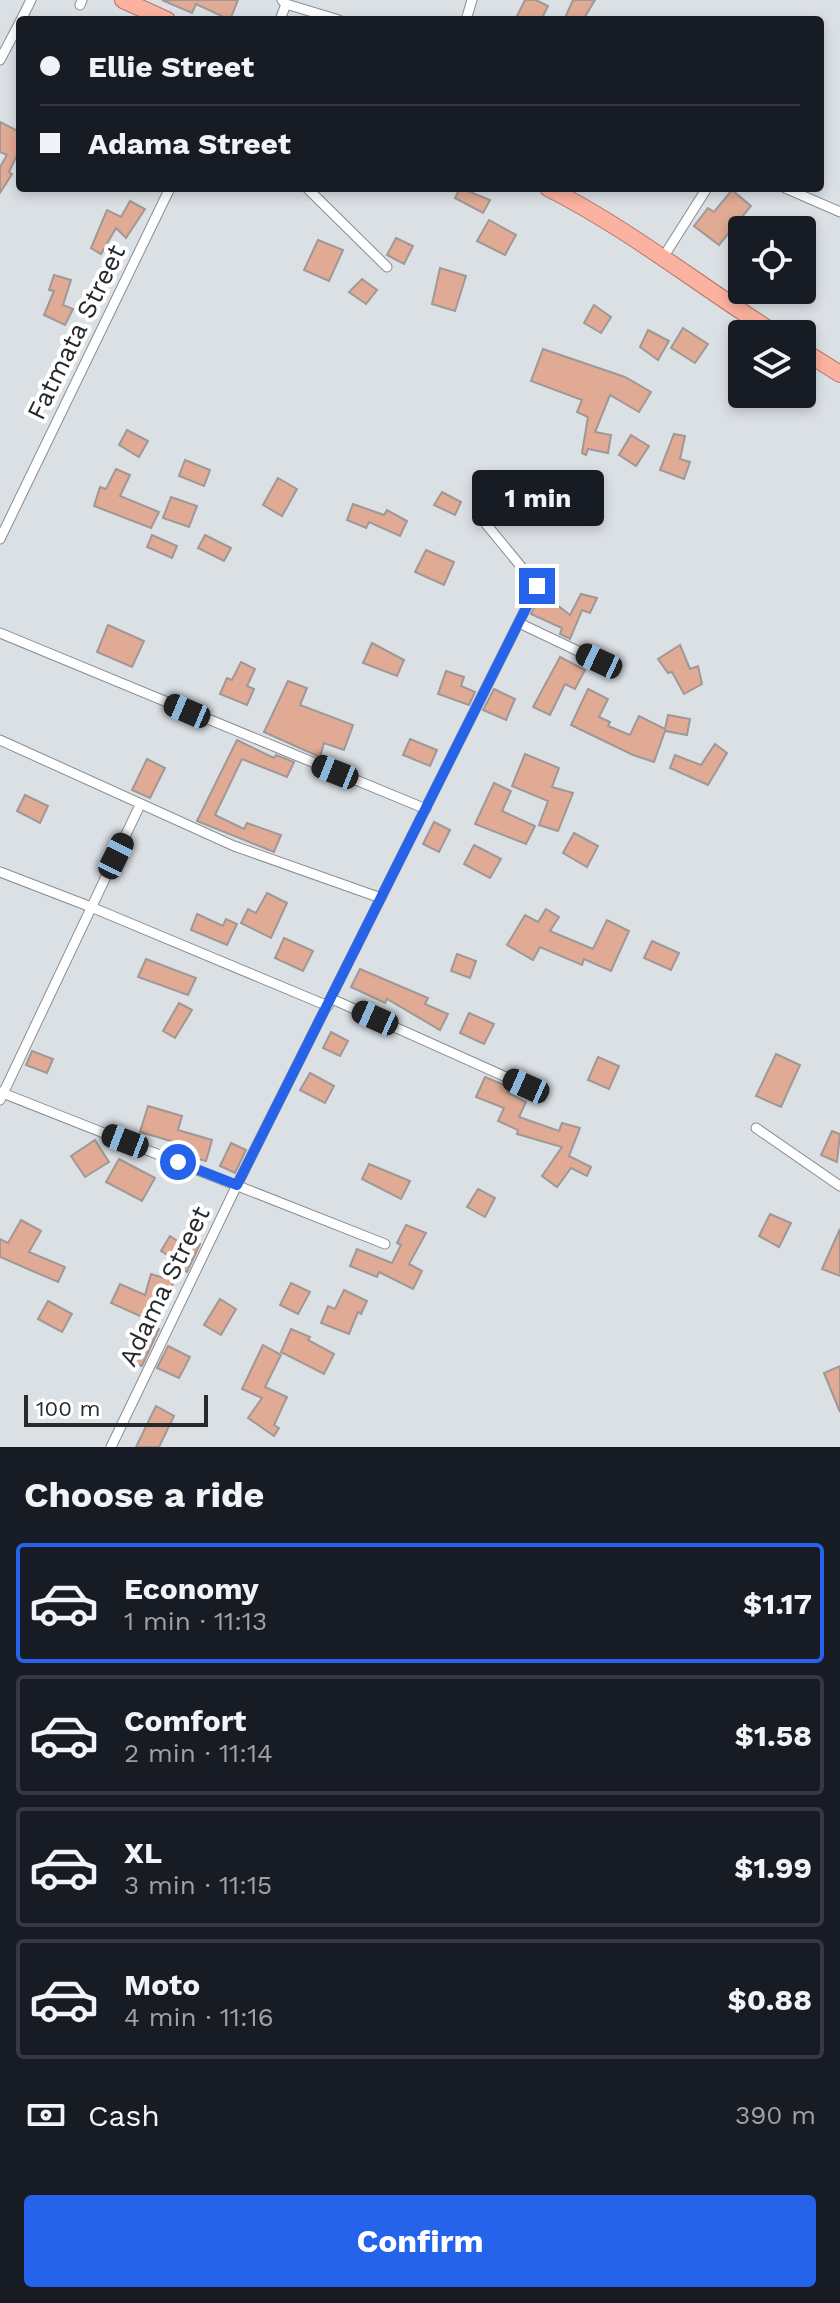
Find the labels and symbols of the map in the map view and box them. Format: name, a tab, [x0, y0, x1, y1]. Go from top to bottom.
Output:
street label: Fatmata Street	[21, 240, 131, 424]
callout: 1 min	[471, 470, 603, 526]
route end	[519, 568, 555, 604]
car	[572, 640, 626, 682]
car	[160, 691, 214, 731]
car	[308, 752, 362, 792]
car	[95, 829, 137, 883]
car	[348, 997, 402, 1039]
car	[499, 1065, 553, 1107]
car	[98, 1121, 152, 1161]
route start	[160, 1144, 196, 1180]
street label: Adama Street	[112, 1201, 216, 1371]
scale bar	[24, 1391, 208, 1427]

